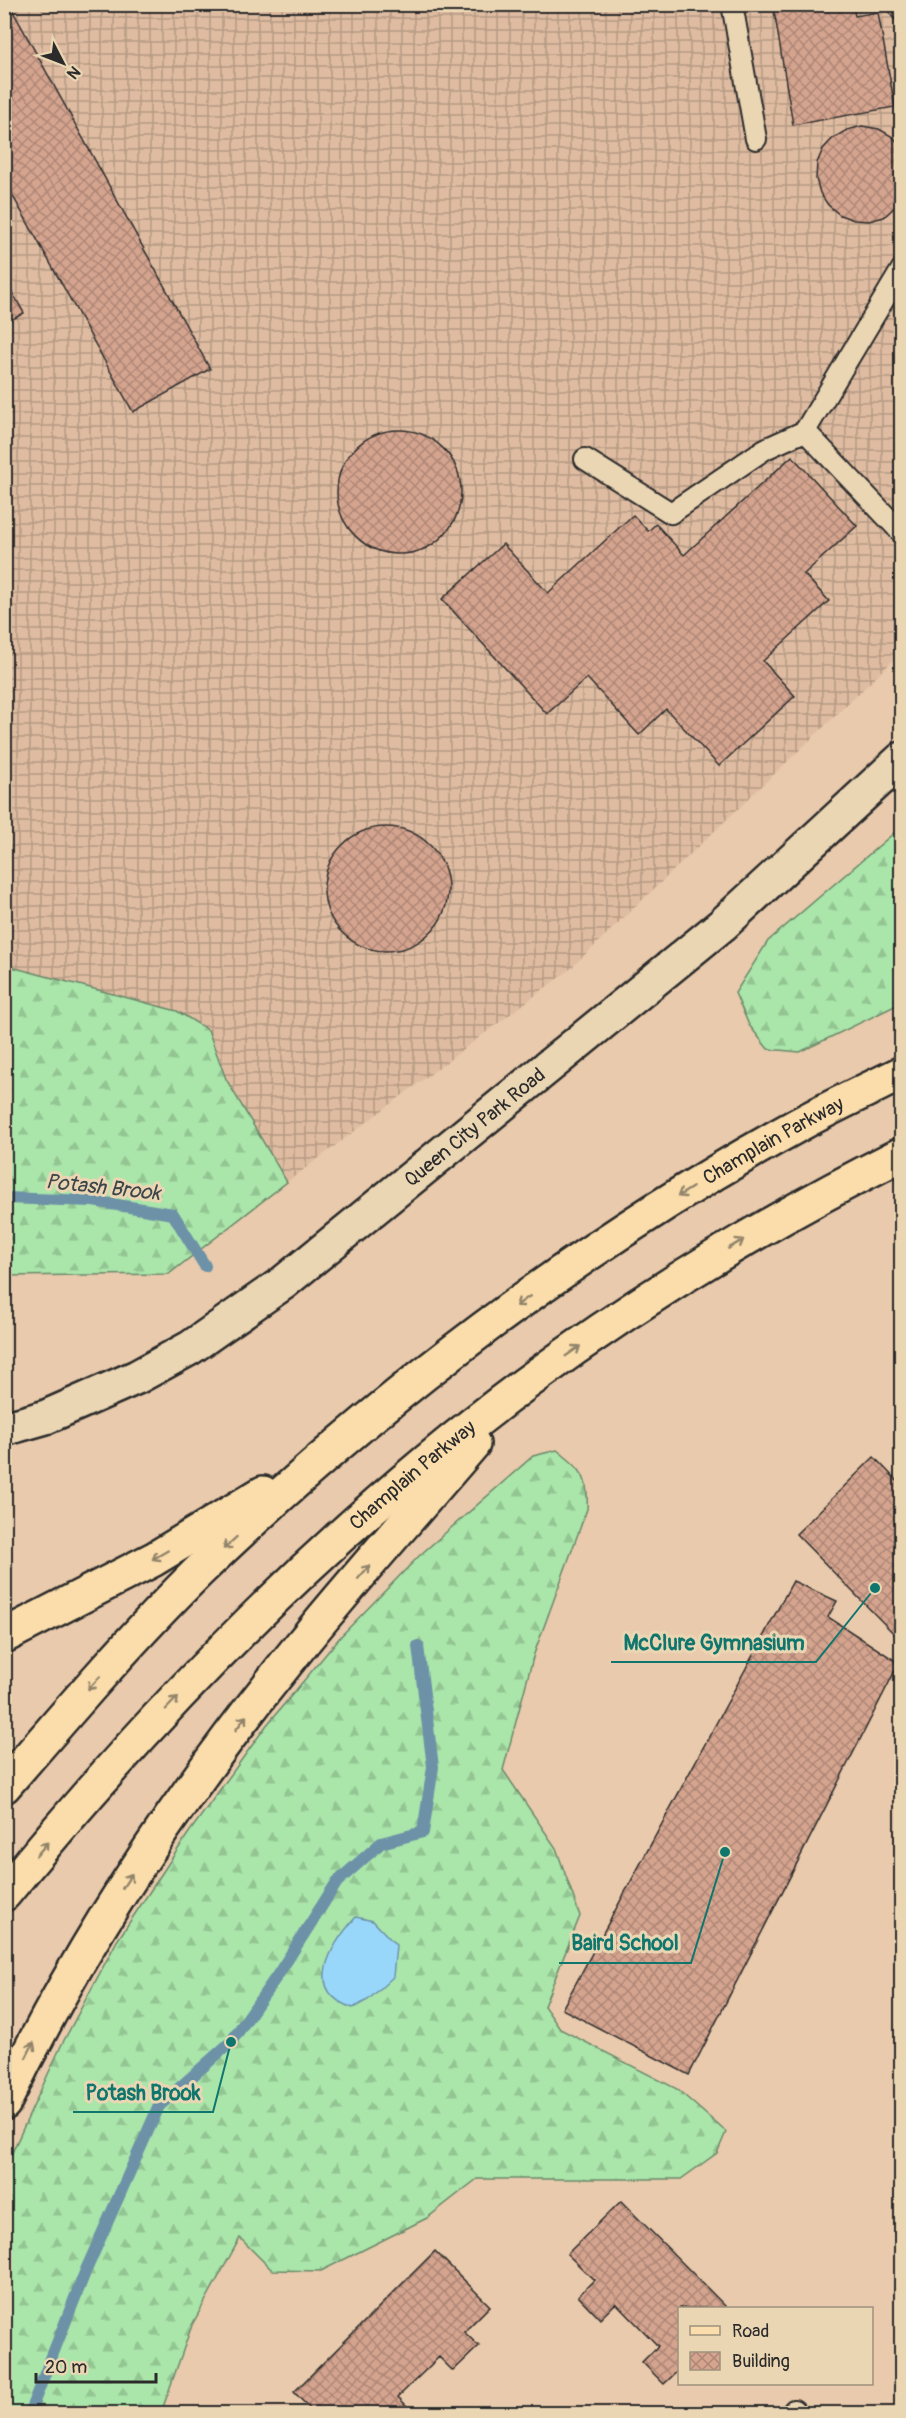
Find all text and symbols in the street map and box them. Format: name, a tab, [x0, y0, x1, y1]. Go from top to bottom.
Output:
north arrow	[33, 33, 93, 93]
text: N	[62, 62, 84, 83]
street label: Queen City Park Road	[399, 1062, 550, 1192]
street label: Champlain Parkway	[698, 1091, 848, 1190]
water label: Potash Brook	[44, 1168, 164, 1207]
one-way arrow	[677, 1187, 694, 1199]
one-way arrow	[727, 1238, 744, 1250]
one-way arrow	[515, 1295, 532, 1307]
one-way arrow	[565, 1345, 581, 1357]
street label: Champlain Parkway	[344, 1414, 481, 1535]
one-way arrow	[223, 1536, 238, 1550]
one-way arrow	[152, 1549, 169, 1561]
one-way arrow	[357, 1565, 371, 1580]
callout: McClure Gymnasium	[611, 1623, 816, 1662]
text: McClure Gymnasium	[623, 1630, 805, 1657]
one-way arrow	[87, 1675, 101, 1690]
one-way arrow	[164, 1696, 179, 1711]
one-way arrow	[235, 1715, 247, 1731]
one-way arrow	[35, 1841, 48, 1857]
one-way arrow	[122, 1873, 134, 1890]
callout: Baird School	[559, 1924, 691, 1963]
text: Baird School	[571, 1930, 679, 1957]
one-way arrow	[24, 2042, 36, 2059]
callout: Potash Brook	[73, 2073, 213, 2112]
text: Potash Brook	[85, 2080, 201, 2107]
legend	[678, 2307, 873, 2385]
text: Road	[732, 2320, 769, 2343]
scale bar	[36, 2346, 156, 2384]
text: Building	[732, 2350, 790, 2373]
text: 20 m	[45, 2356, 87, 2379]

